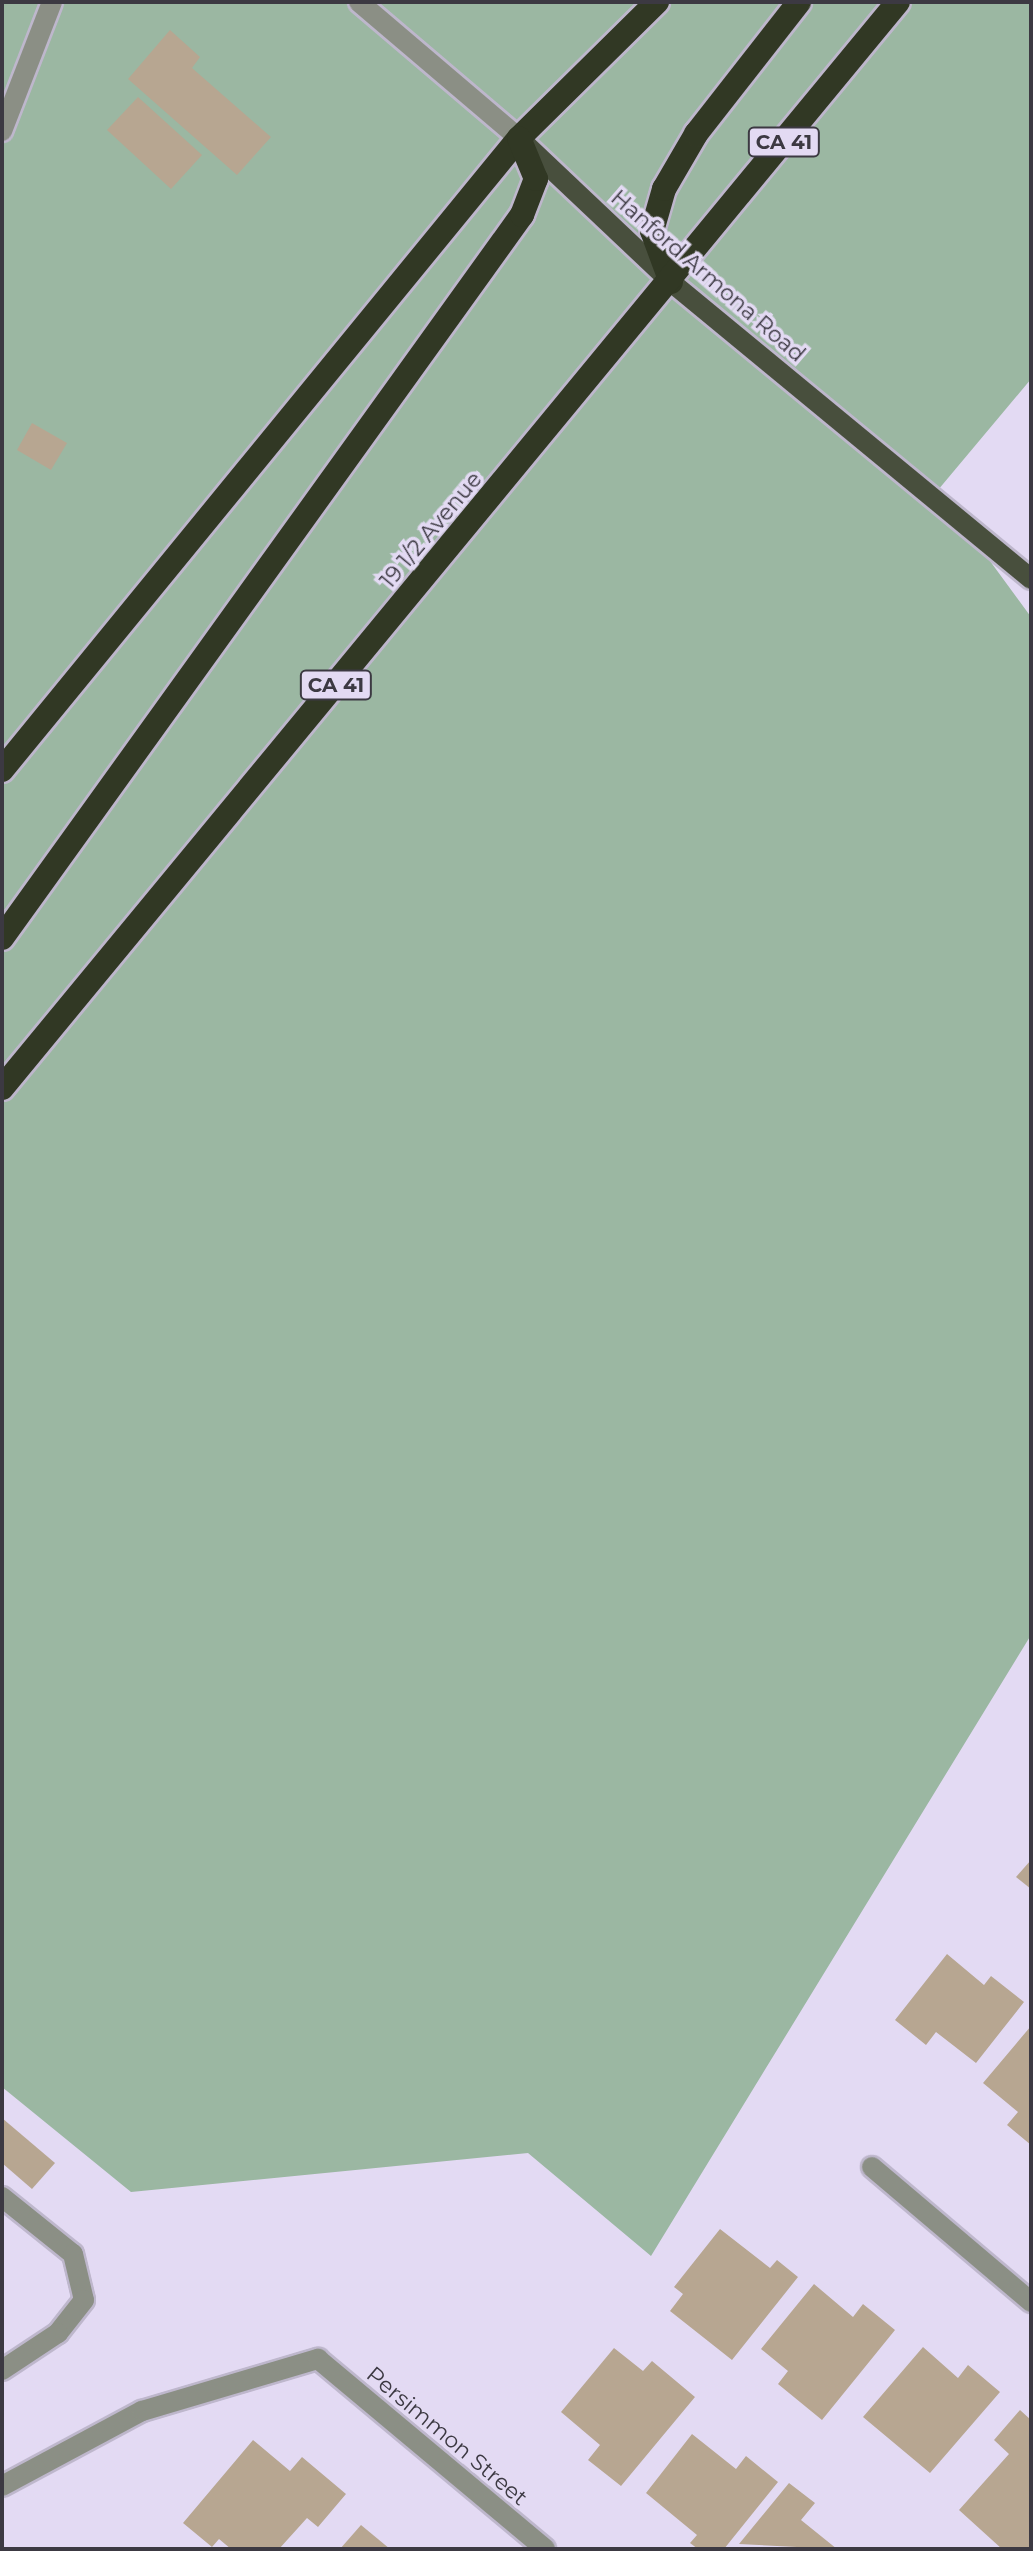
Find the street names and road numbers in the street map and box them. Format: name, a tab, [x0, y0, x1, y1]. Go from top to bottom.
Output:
road number: CA 41	[746, 126, 822, 158]
street label: Hanford Armona Road	[605, 184, 811, 368]
street label: 19 1/2 Avenue	[375, 466, 487, 594]
road number: CA 41	[298, 669, 374, 701]
street label: Persimmon Street	[361, 2361, 533, 2511]

